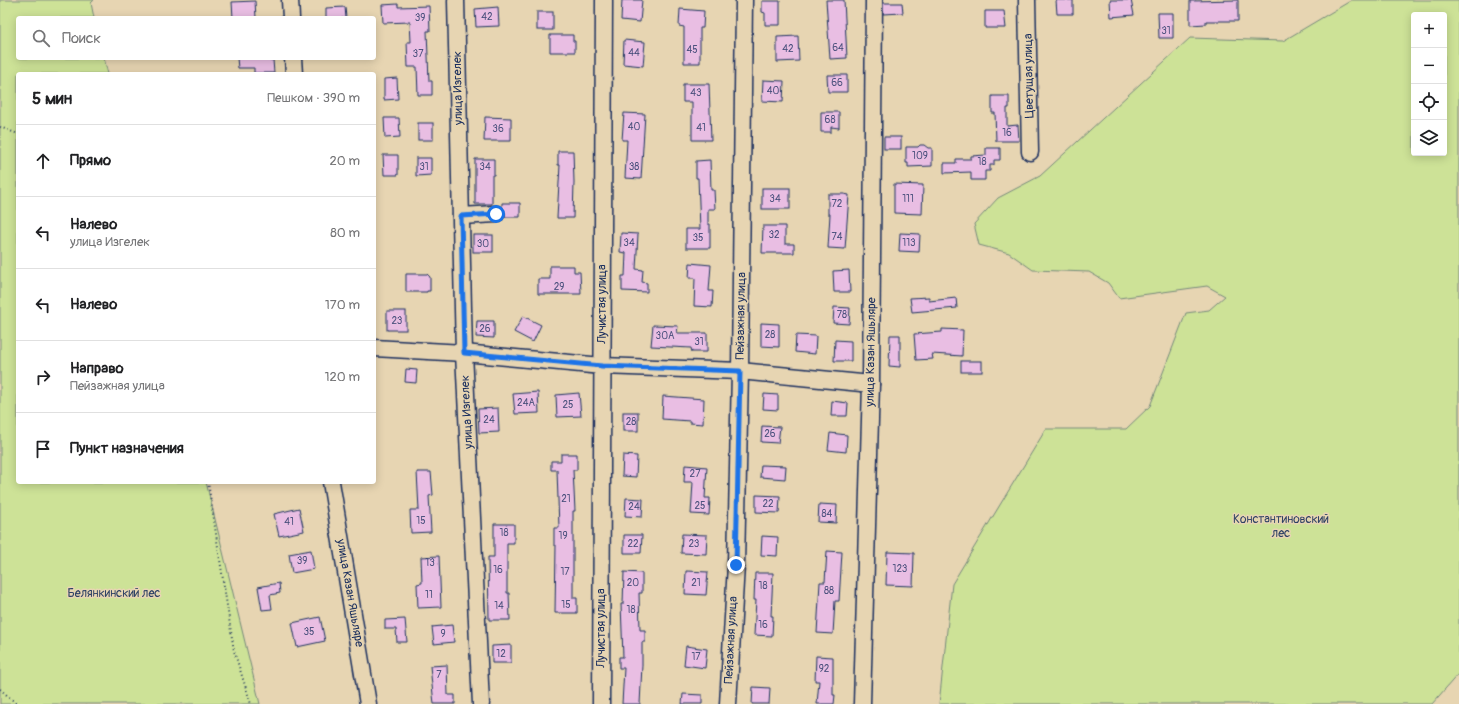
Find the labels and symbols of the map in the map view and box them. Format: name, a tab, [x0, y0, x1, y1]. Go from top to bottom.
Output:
house number: 42	[481, 11, 493, 23]
house number: 39	[415, 12, 425, 24]
house number: 31	[1161, 25, 1171, 37]
street label: Цветущая улица	[1021, 33, 1037, 119]
house number: 64	[832, 42, 844, 54]
house number: 42	[782, 43, 794, 55]
house number: 45	[686, 44, 698, 56]
house number: 44	[628, 47, 640, 59]
house number: 37	[413, 48, 424, 60]
street label: улица Изгелек	[450, 51, 466, 126]
house number: 66	[831, 77, 843, 89]
house number: 40	[767, 85, 779, 97]
house number: 43	[690, 87, 702, 99]
house number: 68	[825, 114, 835, 126]
house number: 40	[628, 121, 640, 133]
house number: 41	[696, 122, 706, 134]
house number: 36	[492, 123, 504, 135]
house number: 16	[1002, 127, 1012, 139]
house number: 109	[912, 150, 928, 162]
house number: 18	[978, 156, 986, 168]
house number: 31	[419, 161, 429, 173]
house number: 34	[479, 161, 491, 173]
house number: 38	[629, 161, 639, 173]
house number: 34	[769, 193, 781, 205]
house number: 111	[902, 193, 914, 205]
house number: 72	[832, 198, 843, 210]
route start	[487, 205, 505, 223]
house number: 32	[768, 229, 780, 241]
house number: 74	[831, 231, 843, 243]
house number: 35	[693, 232, 704, 244]
house number: 34	[623, 237, 635, 249]
house number: 113	[902, 237, 916, 249]
house number: 30	[477, 238, 489, 250]
street label: Лучистая улица	[595, 264, 610, 345]
street label: Пейзажная улица	[733, 272, 749, 360]
house number: 29	[554, 281, 564, 293]
street label: улица Казан Яшьляре	[863, 297, 879, 408]
house number: 78	[837, 309, 847, 321]
house number: 23	[392, 315, 403, 327]
house number: 26	[479, 323, 491, 335]
house number: 28	[765, 329, 775, 341]
house number: 30А	[656, 330, 675, 342]
house number: 31	[694, 336, 704, 348]
street label: улица Изгелек	[458, 375, 476, 450]
house number: 24А	[517, 397, 535, 409]
house number: 25	[562, 399, 574, 411]
house number: 24	[483, 414, 495, 426]
house number: 28	[626, 416, 636, 428]
house number: 26	[764, 428, 776, 440]
house number: 27	[690, 468, 701, 480]
house number: 21	[561, 493, 571, 505]
house number: 22	[762, 498, 774, 510]
house number: 25	[694, 500, 706, 512]
house number: 24	[628, 501, 640, 513]
house number: 84	[822, 508, 833, 520]
park label: Константиновский лес	[1233, 512, 1329, 541]
house number: 15	[416, 515, 426, 527]
house number: 41	[284, 516, 294, 528]
house number: 18	[500, 527, 508, 539]
house number: 19	[558, 530, 568, 542]
street label: улица Казан Яшьляре	[333, 537, 367, 648]
house number: 22	[627, 538, 639, 550]
house number: 23	[689, 538, 700, 550]
house number: 39	[297, 555, 307, 567]
route end	[727, 556, 745, 574]
house number: 13	[425, 557, 435, 569]
house number: 123	[893, 563, 908, 575]
house number: 16	[493, 564, 503, 576]
house number: 17	[560, 566, 570, 578]
house number: 20	[627, 577, 639, 589]
house number: 21	[691, 577, 701, 589]
house number: 18	[759, 580, 767, 592]
house number: 88	[824, 585, 834, 597]
park label: Белянкинский лес	[68, 586, 160, 601]
street label: Лучистая улица	[594, 588, 609, 669]
house number: 11	[425, 589, 433, 601]
street label: Пейзажная улица	[721, 595, 741, 684]
house number: 15	[561, 599, 571, 611]
house number: 14	[494, 600, 504, 612]
house number: 18	[627, 604, 635, 616]
house number: 16	[758, 619, 768, 631]
house number: 35	[304, 626, 315, 638]
house number: 9	[440, 628, 446, 640]
house number: 12	[496, 648, 506, 660]
house number: 17	[691, 651, 701, 663]
house number: 92	[819, 663, 830, 675]
house number: 7	[436, 669, 442, 681]

